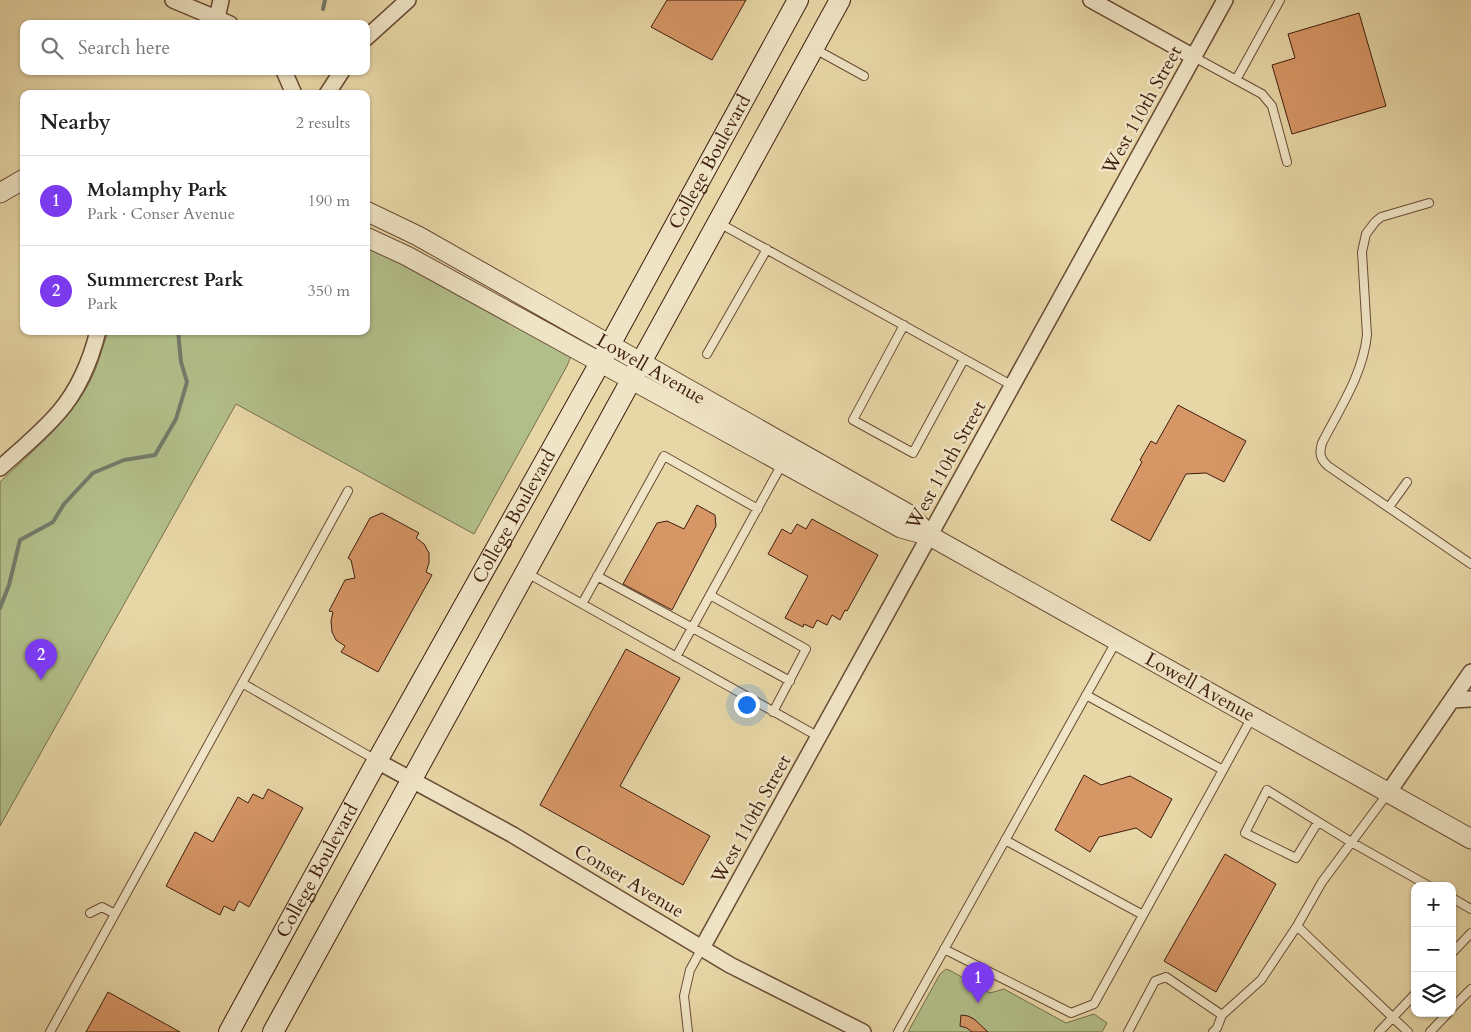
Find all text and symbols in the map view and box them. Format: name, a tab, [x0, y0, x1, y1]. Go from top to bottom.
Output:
search box	[20, 20, 370, 75]
icon: search	[38, 34, 66, 62]
text: Search here	[78, 35, 170, 61]
street label: West 110th Street	[1095, 41, 1188, 180]
street label: College Boulevard	[662, 90, 757, 234]
text: Nearby	[40, 108, 111, 137]
text: 2 results	[296, 112, 350, 134]
text: Molamphy Park	[87, 177, 227, 203]
text: 1	[52, 190, 60, 212]
text: 190 m	[308, 190, 350, 212]
text: Park · Conser Avenue	[87, 203, 235, 225]
text: Summercrest Park	[87, 267, 244, 293]
text: 2	[52, 280, 60, 302]
text: 350 m	[308, 280, 350, 302]
text: Park	[87, 293, 118, 315]
street label: Lowell Avenue	[592, 327, 710, 411]
street label: West 110th Street	[899, 396, 992, 535]
street label: College Boulevard	[466, 445, 562, 588]
pin: 2	[25, 639, 57, 680]
street label: Lowell Avenue	[1140, 646, 1260, 728]
your location	[734, 692, 760, 718]
street label: West 110th Street	[704, 750, 797, 889]
street label: College Boulevard	[270, 799, 364, 942]
street label: Conser Avenue	[569, 838, 689, 924]
map controls	[1411, 882, 1456, 1017]
button: +	[1411, 882, 1456, 927]
button: −	[1411, 927, 1456, 972]
pin: 1	[962, 962, 994, 1003]
button: layers	[1411, 972, 1456, 1017]

